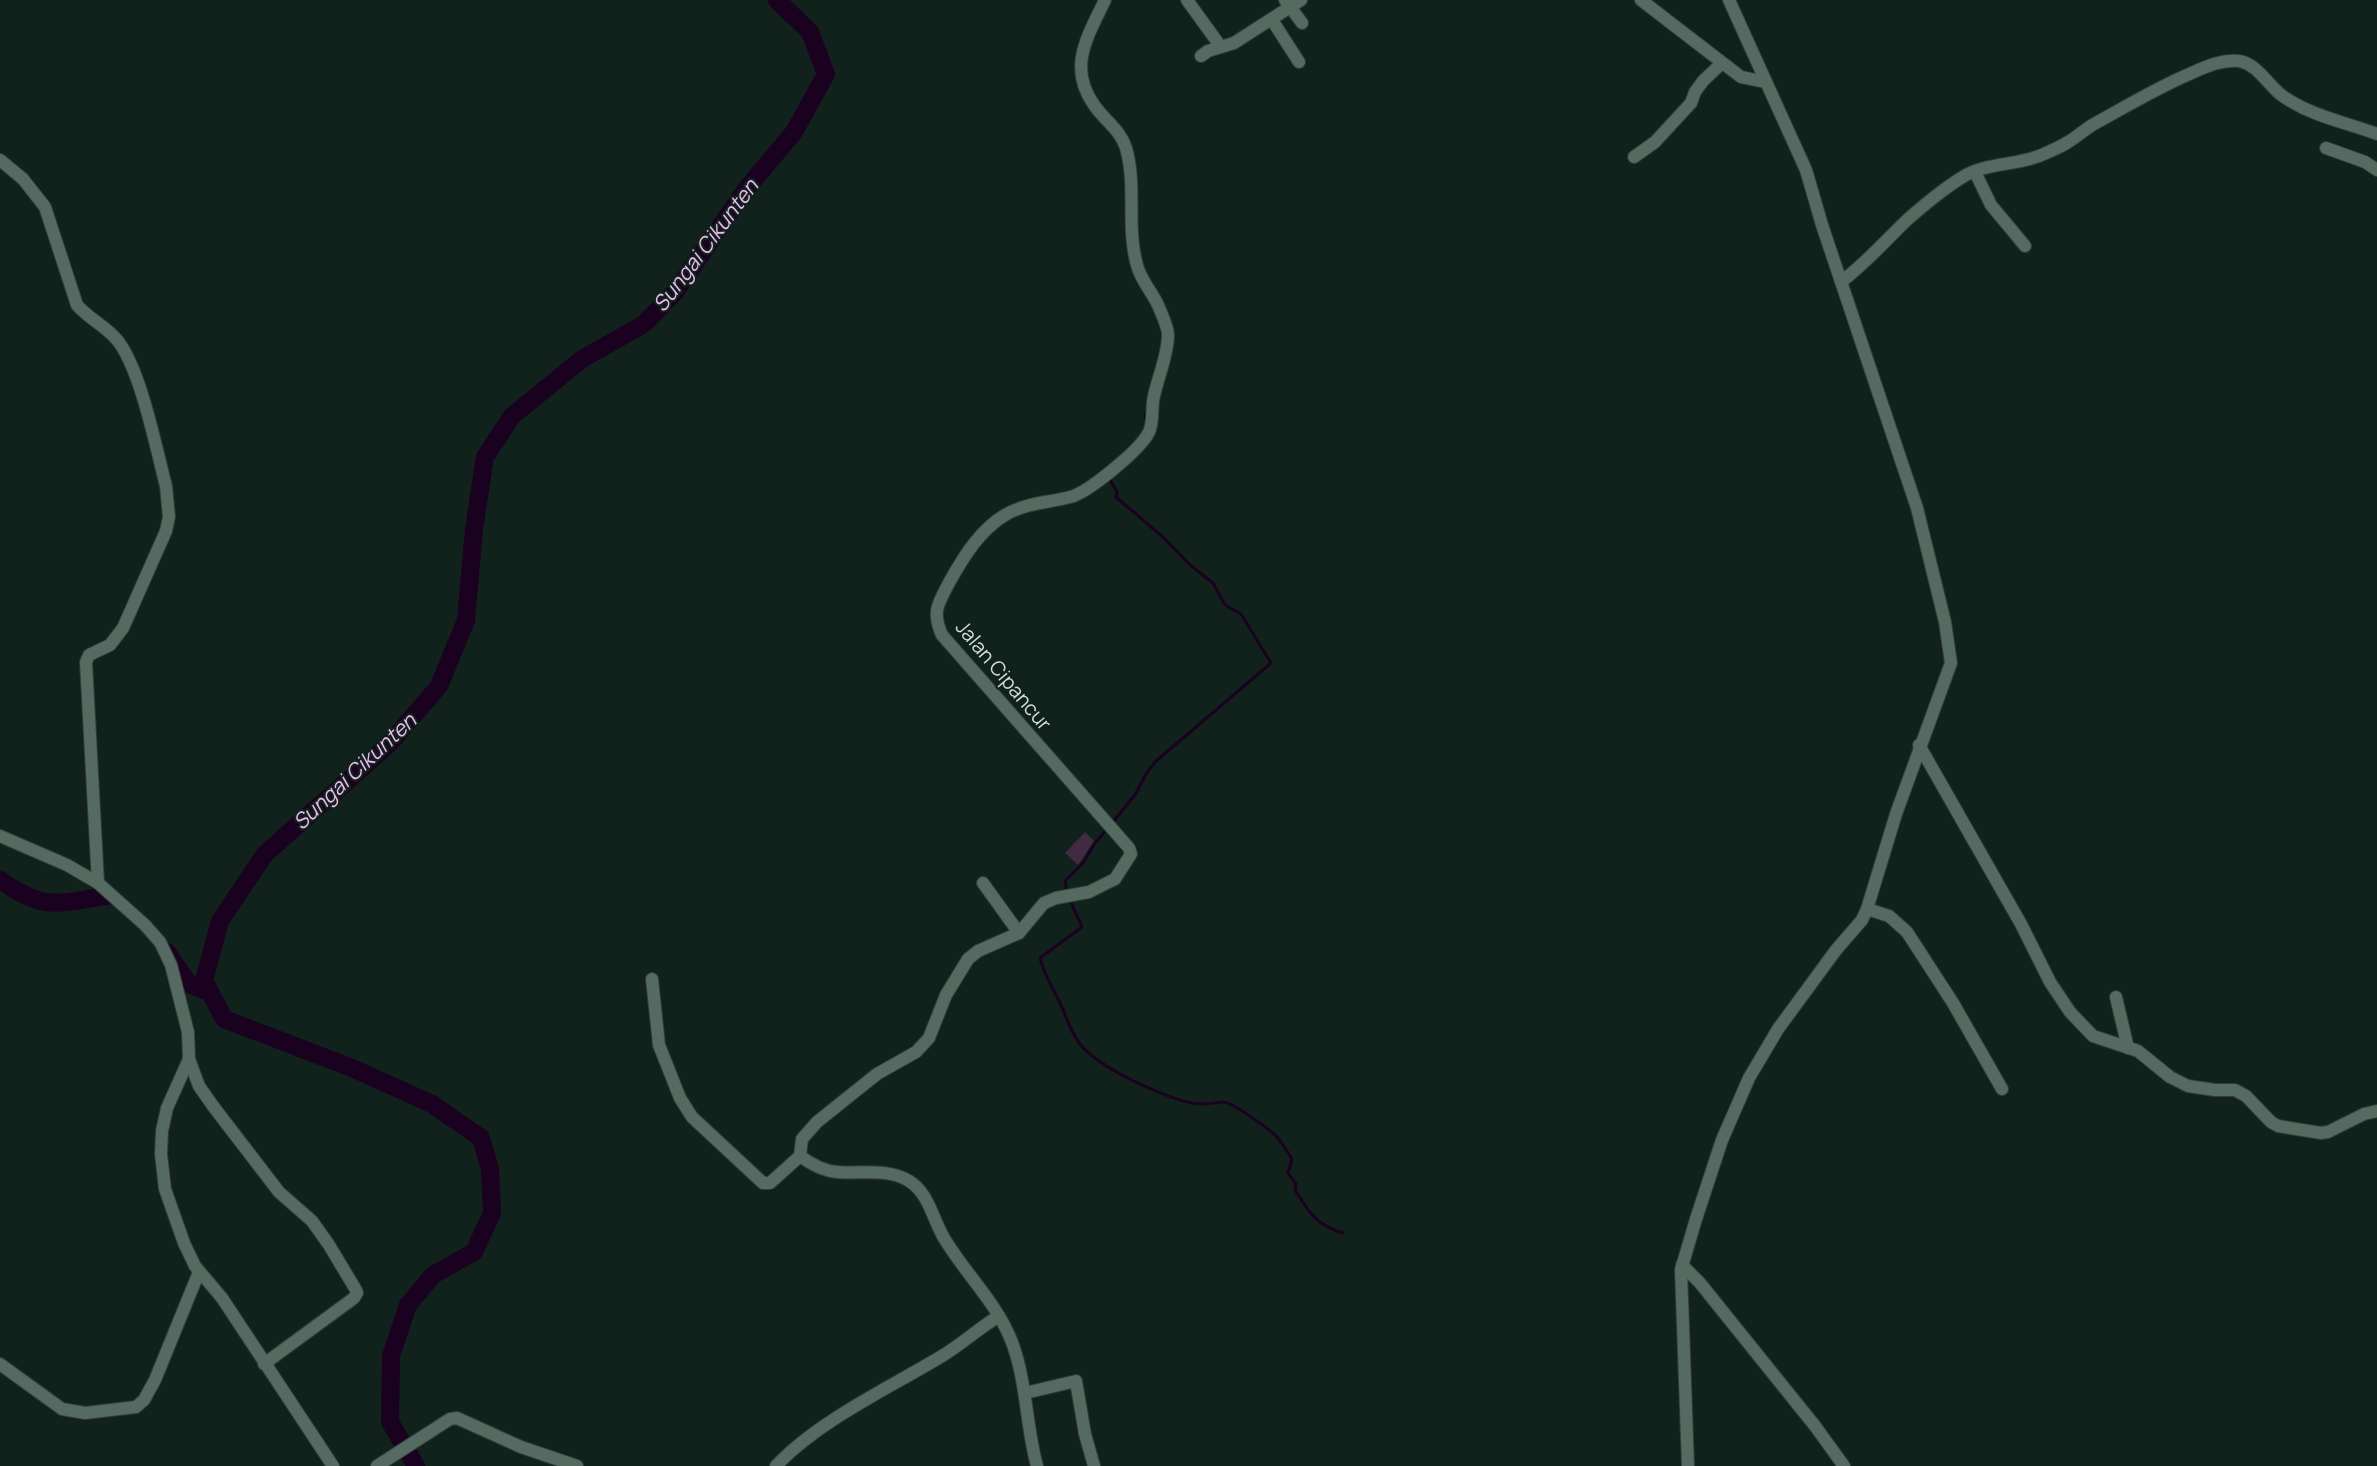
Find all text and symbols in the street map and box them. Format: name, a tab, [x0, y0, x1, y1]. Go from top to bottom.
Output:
water label: Sungai Cikunten	[646, 172, 765, 317]
street label: Jalan Cipancur	[950, 614, 1058, 736]
water label: Sungai Cikunten	[286, 706, 423, 835]

